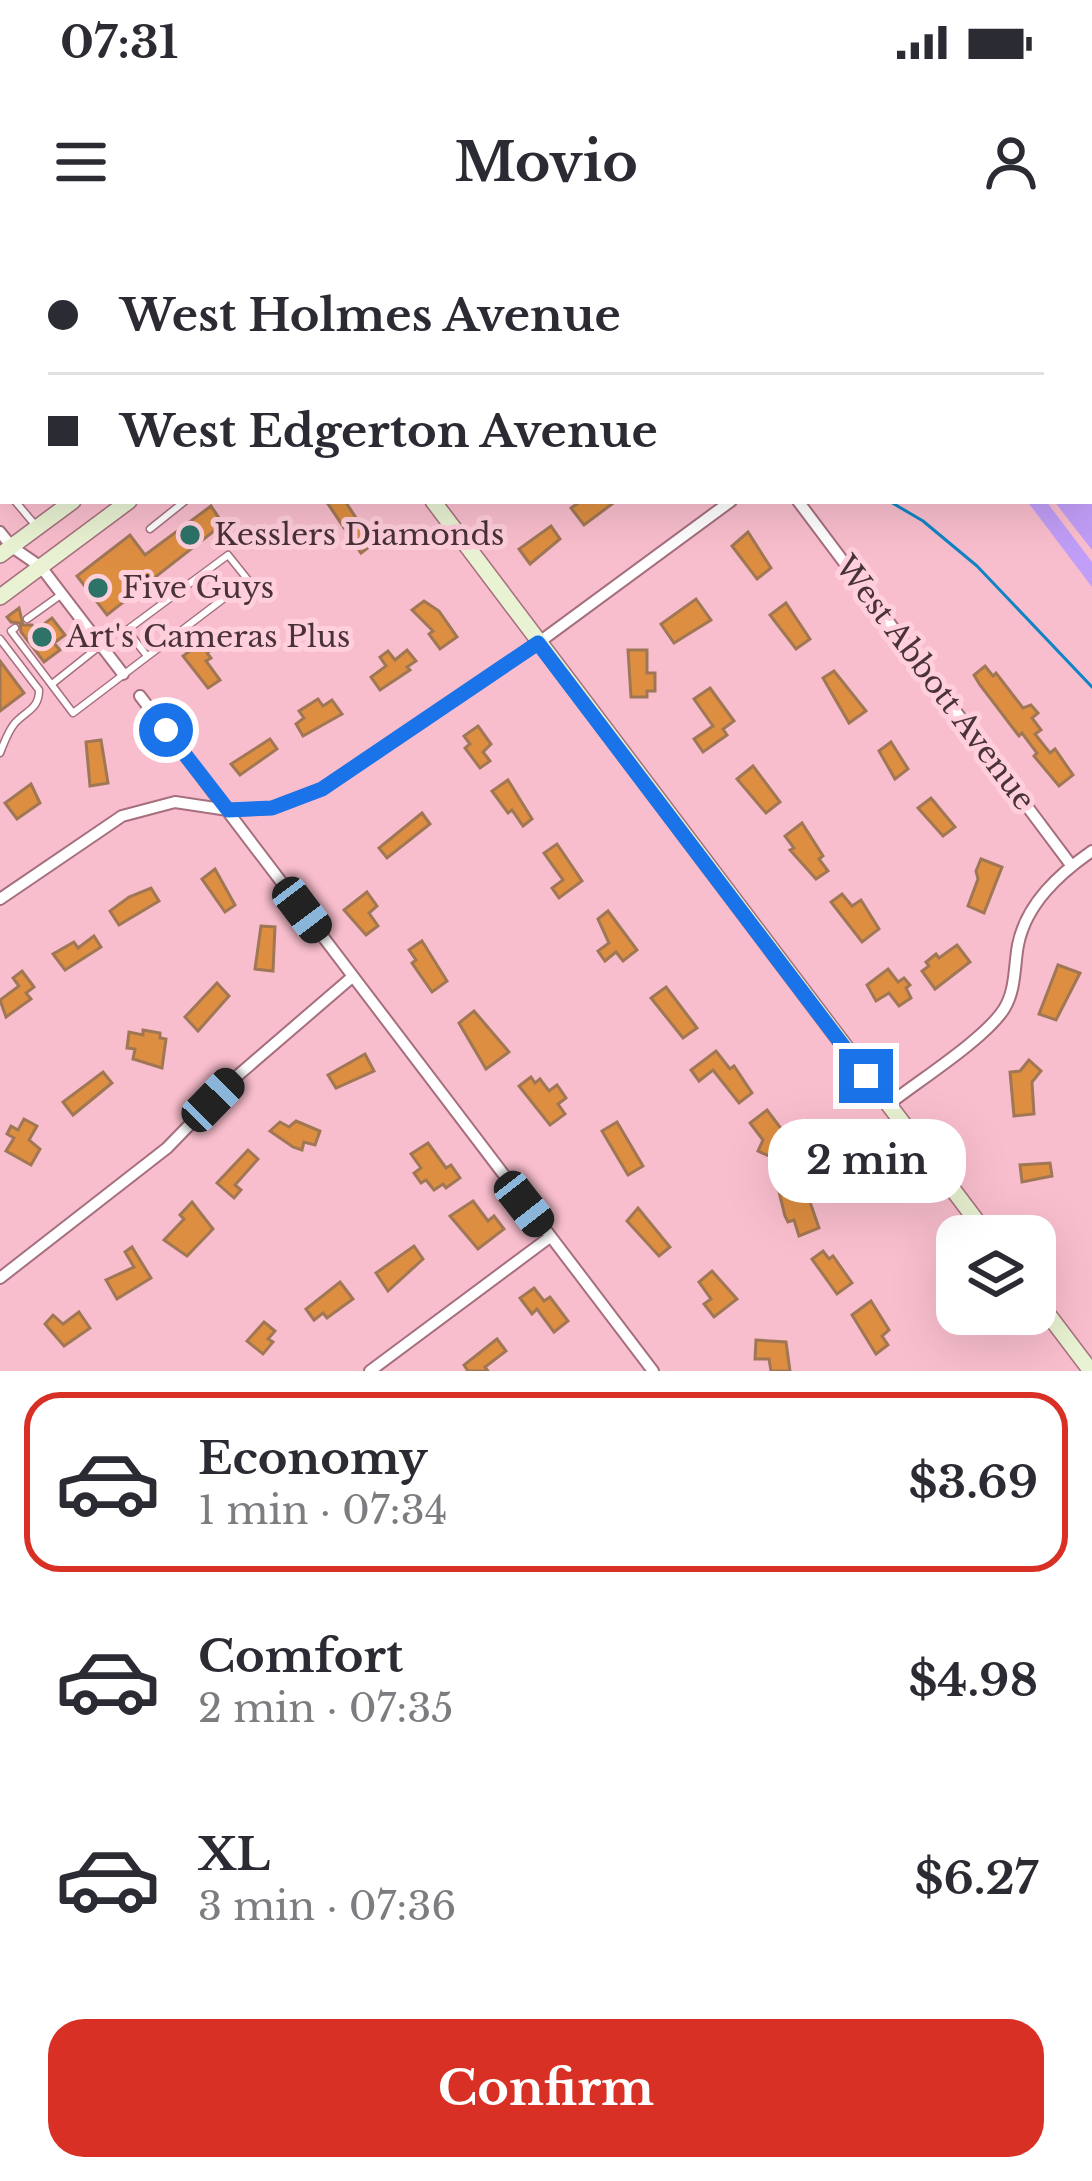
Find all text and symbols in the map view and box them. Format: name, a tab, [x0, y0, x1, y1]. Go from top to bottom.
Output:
text: 07:31	[60, 14, 178, 70]
icon: menu	[48, 129, 114, 195]
text: Movio	[454, 129, 638, 196]
icon: person	[978, 129, 1044, 195]
text: West Holmes Avenue	[120, 287, 621, 343]
text: West Edgerton Avenue	[120, 403, 658, 459]
place label: Kesslers Diamonds	[214, 516, 504, 553]
marker: Kesslers Diamonds	[177, 522, 203, 548]
street label: West Abbott Avenue	[827, 547, 1043, 817]
place label: Five Guys	[122, 569, 274, 606]
marker: Five Guys	[85, 575, 111, 601]
place label: Art's Cameras Plus	[65, 618, 350, 655]
marker: Art's Cameras Plus	[29, 624, 55, 650]
route start	[139, 703, 193, 757]
car	[266, 870, 338, 950]
route end	[839, 1049, 893, 1103]
car	[175, 1062, 251, 1138]
callout: 2 min	[767, 1118, 965, 1202]
text: 2 min	[806, 1136, 928, 1185]
car	[488, 1165, 560, 1243]
map controls	[936, 1215, 1056, 1335]
button: layers	[936, 1215, 1056, 1335]
icon: car	[54, 1428, 162, 1536]
text: Economy	[198, 1430, 428, 1486]
text: $3.69	[909, 1454, 1038, 1510]
text: 1 min · 07:34	[198, 1486, 447, 1535]
icon: car	[54, 1626, 162, 1734]
text: Comfort	[198, 1628, 403, 1684]
text: $4.98	[909, 1652, 1038, 1708]
text: 2 min · 07:35	[198, 1684, 453, 1733]
icon: car	[54, 1824, 162, 1932]
text: XL	[198, 1826, 270, 1882]
text: $6.27	[914, 1850, 1038, 1906]
text: 3 min · 07:36	[198, 1882, 456, 1931]
button: Confirm	[48, 2019, 1044, 2157]

